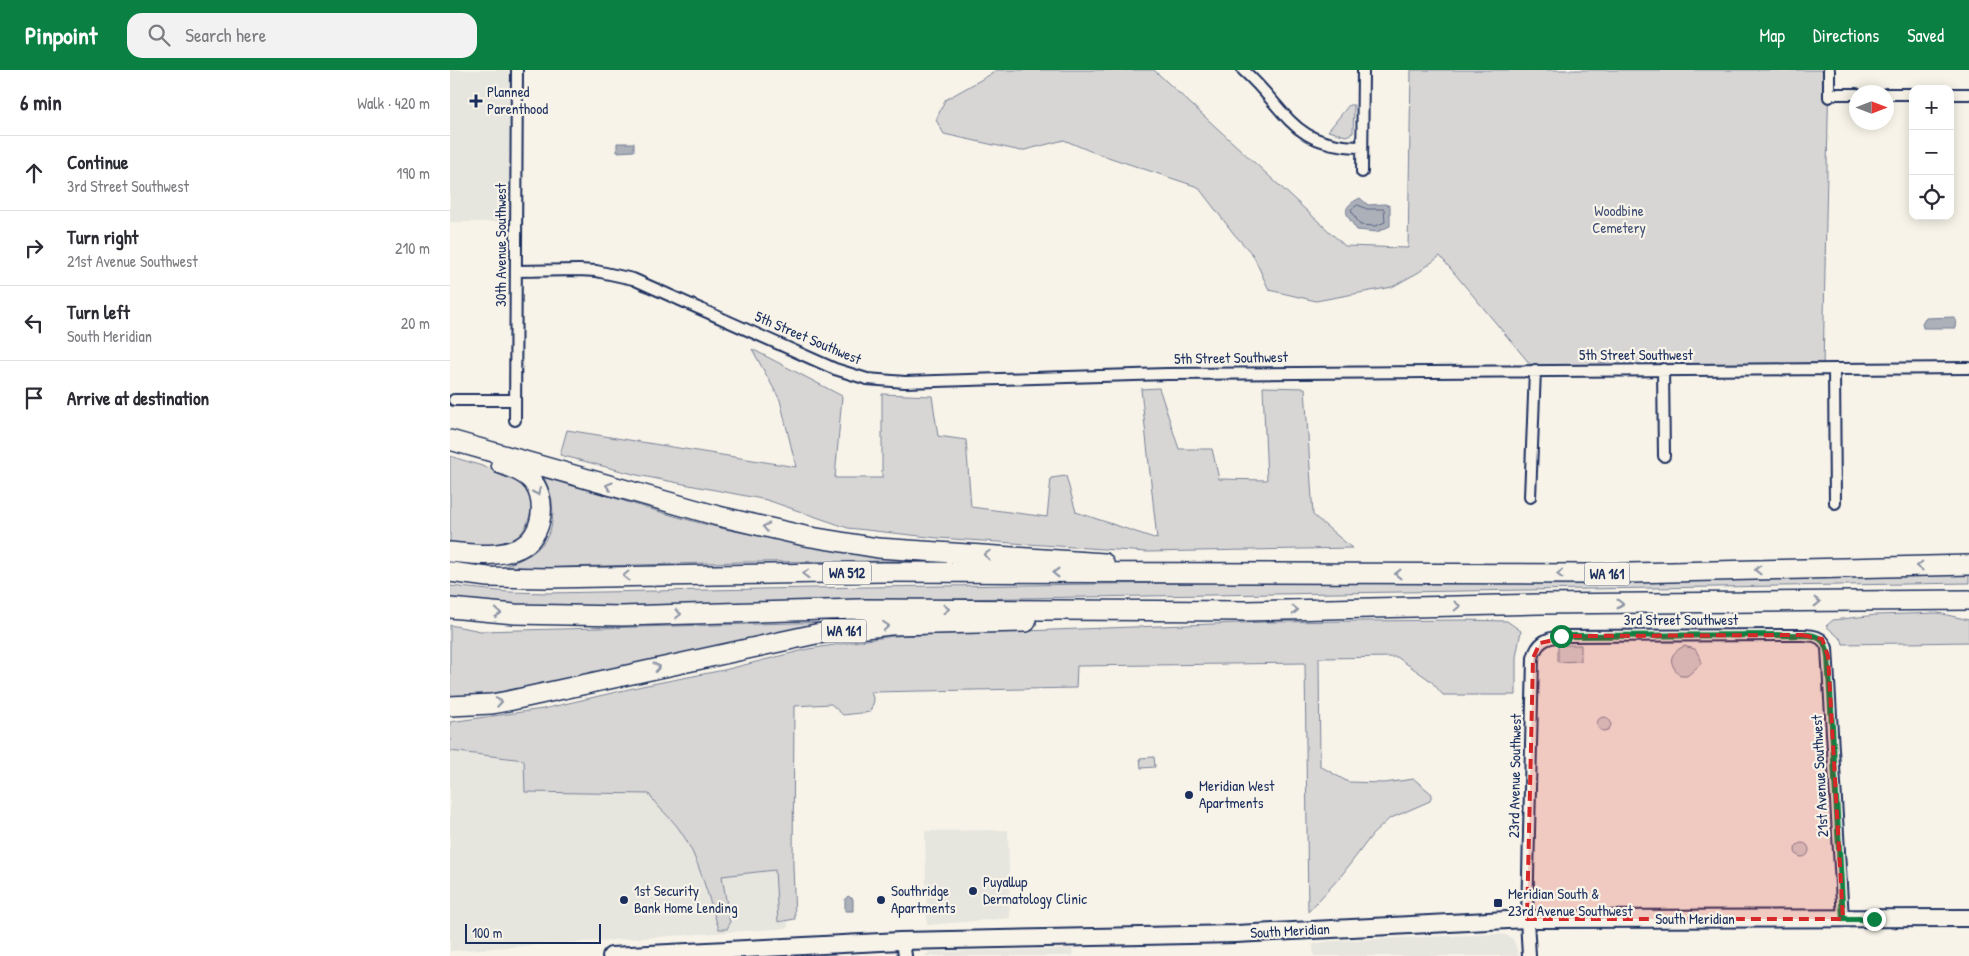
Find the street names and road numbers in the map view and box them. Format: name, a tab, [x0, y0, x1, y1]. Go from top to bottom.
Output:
street label: 30th Avenue Southwest	[490, 182, 511, 307]
street label: 5th Street Southwest	[752, 306, 865, 370]
street label: 5th Street Southwest	[1579, 344, 1694, 365]
street label: 5th Street Southwest	[1174, 346, 1289, 369]
road number: WA 512	[823, 562, 871, 584]
road number: WA 161	[1584, 562, 1630, 586]
street label: 3rd Street Southwest	[1624, 609, 1739, 630]
road number: WA 161	[822, 620, 866, 642]
street label: 23rd Avenue Southwest	[1503, 713, 1526, 838]
street label: 21st Avenue Southwest	[1806, 713, 1833, 838]
street label: South Meridian	[1655, 908, 1735, 929]
street label: South Meridian	[1250, 918, 1331, 943]

